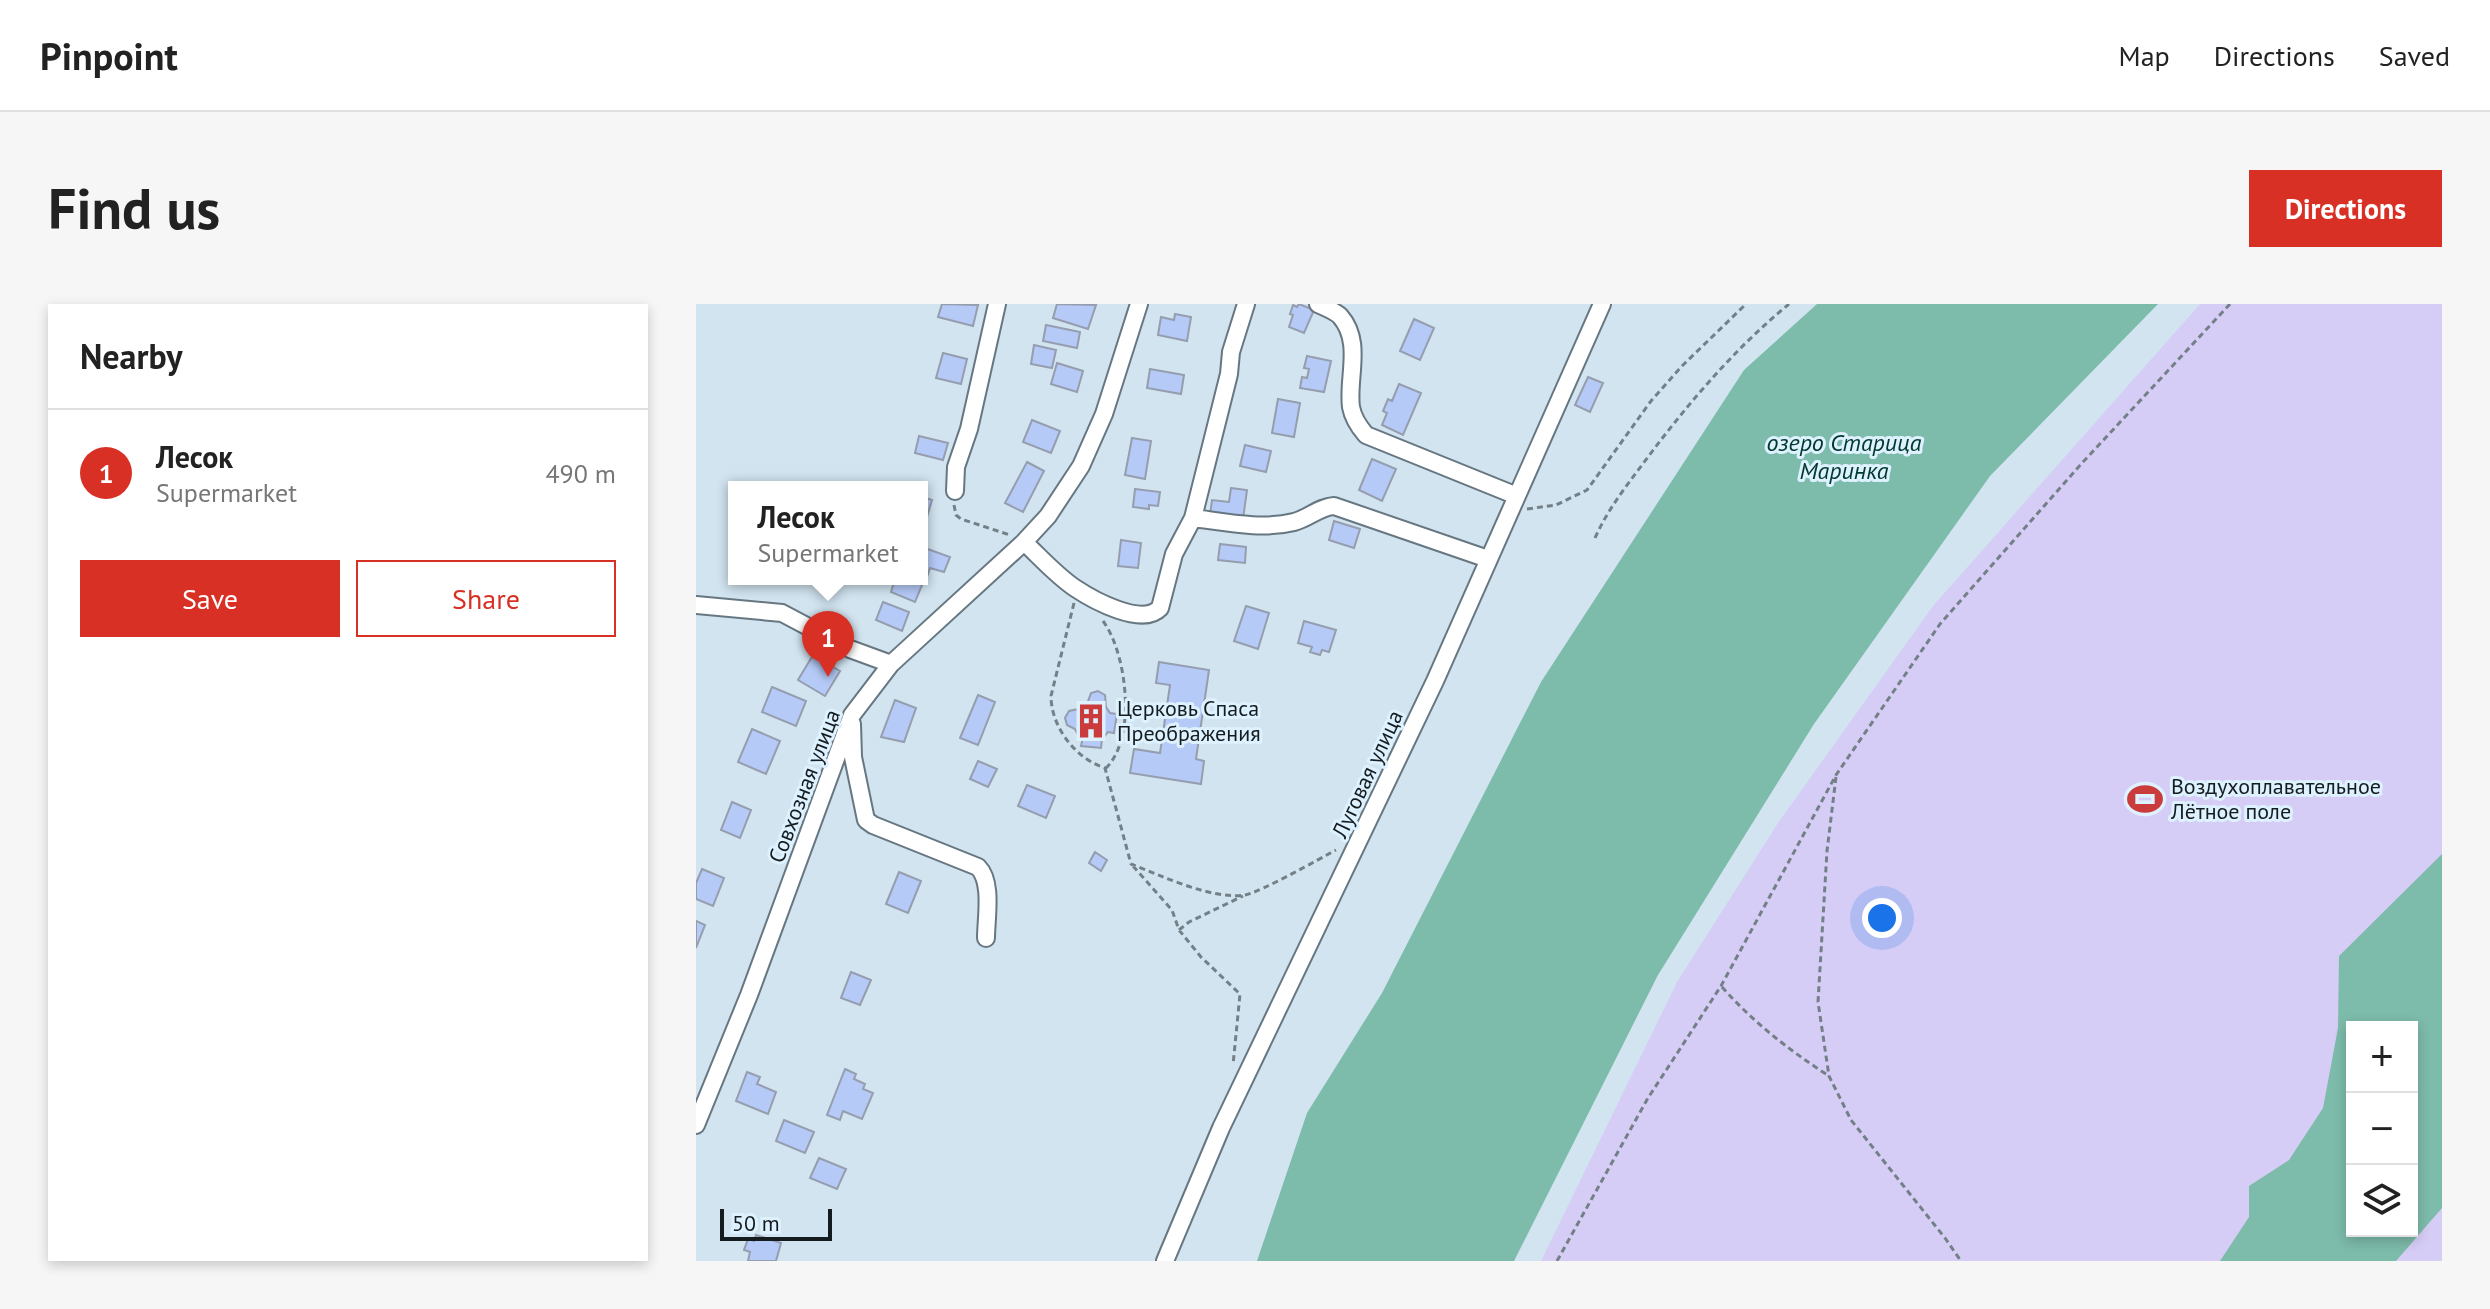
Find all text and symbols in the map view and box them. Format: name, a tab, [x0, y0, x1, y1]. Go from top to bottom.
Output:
text: Pinpoint	[40, 31, 178, 80]
text: Map	[2119, 37, 2170, 74]
text: Directions	[2214, 37, 2335, 74]
text: Saved	[2379, 37, 2450, 74]
button: Directions	[2249, 170, 2442, 247]
text: Find us	[48, 172, 220, 244]
text: Nearby	[80, 334, 182, 378]
water label: озеро Старица Маринка	[1767, 427, 1922, 486]
text: Лесок	[156, 437, 233, 476]
text: 1	[99, 457, 113, 490]
text: 490 m	[545, 457, 616, 490]
text: Supermarket	[156, 476, 297, 509]
popup	[728, 481, 928, 585]
text: Лесок	[758, 497, 835, 536]
text: Supermarket	[758, 536, 898, 569]
button: Save	[80, 560, 340, 637]
button: Share	[356, 560, 616, 637]
pin: 1	[802, 611, 854, 677]
place label: Церковь Спаса Преображения	[1117, 694, 1261, 747]
building icon: Церковь Спаса Преображения	[1072, 702, 1110, 740]
street label: Совхозная улица	[762, 705, 846, 867]
street label: Луговая улица	[1325, 706, 1409, 843]
place label: Воздухоплавательное Лётное поле	[2170, 772, 2381, 825]
sports icon: Воздухоплавательное Лётное поле	[2126, 780, 2164, 818]
your location	[1862, 898, 1902, 938]
map controls	[2346, 1021, 2418, 1237]
button: +	[2346, 1021, 2418, 1093]
button: −	[2346, 1093, 2418, 1165]
button: layers	[2346, 1165, 2418, 1237]
scale bar	[720, 1205, 832, 1241]
text: 50 m	[732, 1209, 780, 1237]

